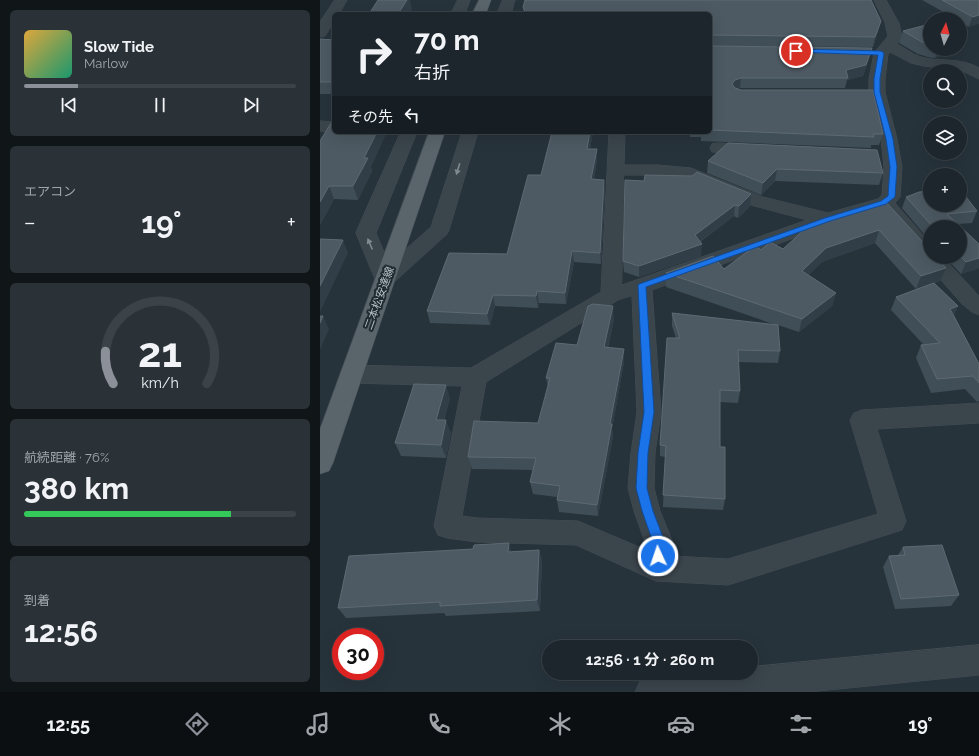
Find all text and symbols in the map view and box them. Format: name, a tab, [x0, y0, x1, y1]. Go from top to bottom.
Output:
north arrow	[923, 12, 967, 56]
map controls	[923, 12, 967, 264]
text: 70 m	[414, 24, 480, 57]
icon: right	[348, 28, 400, 80]
pin	[779, 34, 813, 68]
text: Slow Tide	[84, 38, 154, 56]
icon: arrive	[785, 40, 807, 62]
text: Marlow	[84, 56, 129, 71]
text: 右折	[414, 62, 450, 83]
button: search	[923, 64, 967, 108]
icon: previous	[58, 94, 80, 116]
icon: pause	[149, 94, 171, 116]
icon: next	[240, 94, 262, 116]
icon: left	[401, 104, 423, 126]
text: その先	[348, 108, 393, 126]
button: layers	[923, 116, 967, 160]
one-way arrow	[455, 164, 461, 176]
button: +	[923, 168, 967, 212]
text: エアコン	[24, 184, 76, 199]
text: 19°	[141, 205, 181, 240]
text: −	[24, 209, 36, 235]
text: +	[287, 209, 296, 235]
button: −	[923, 220, 967, 264]
one-way arrow	[367, 238, 373, 249]
street label: 二本松安達線	[362, 265, 397, 331]
text: 21	[138, 328, 182, 377]
text: km/h	[141, 375, 179, 391]
text: 航続距離 · 76%	[24, 450, 109, 465]
text: 380 km	[24, 471, 129, 506]
position arrow	[637, 535, 679, 577]
text: 到着	[24, 593, 50, 608]
text: 12:56	[24, 614, 98, 649]
speed limit sign: 30	[332, 628, 384, 680]
text: 12:56 · 1 分 · 260 m	[586, 651, 714, 669]
icon: directions	[183, 710, 211, 738]
icon: music	[304, 710, 332, 738]
icon: phone	[425, 710, 453, 738]
icon: climate	[546, 710, 574, 738]
icon: car	[667, 710, 695, 738]
icon: filters	[787, 710, 815, 738]
text: 12:55	[46, 714, 90, 735]
text: 19°	[908, 714, 932, 735]

